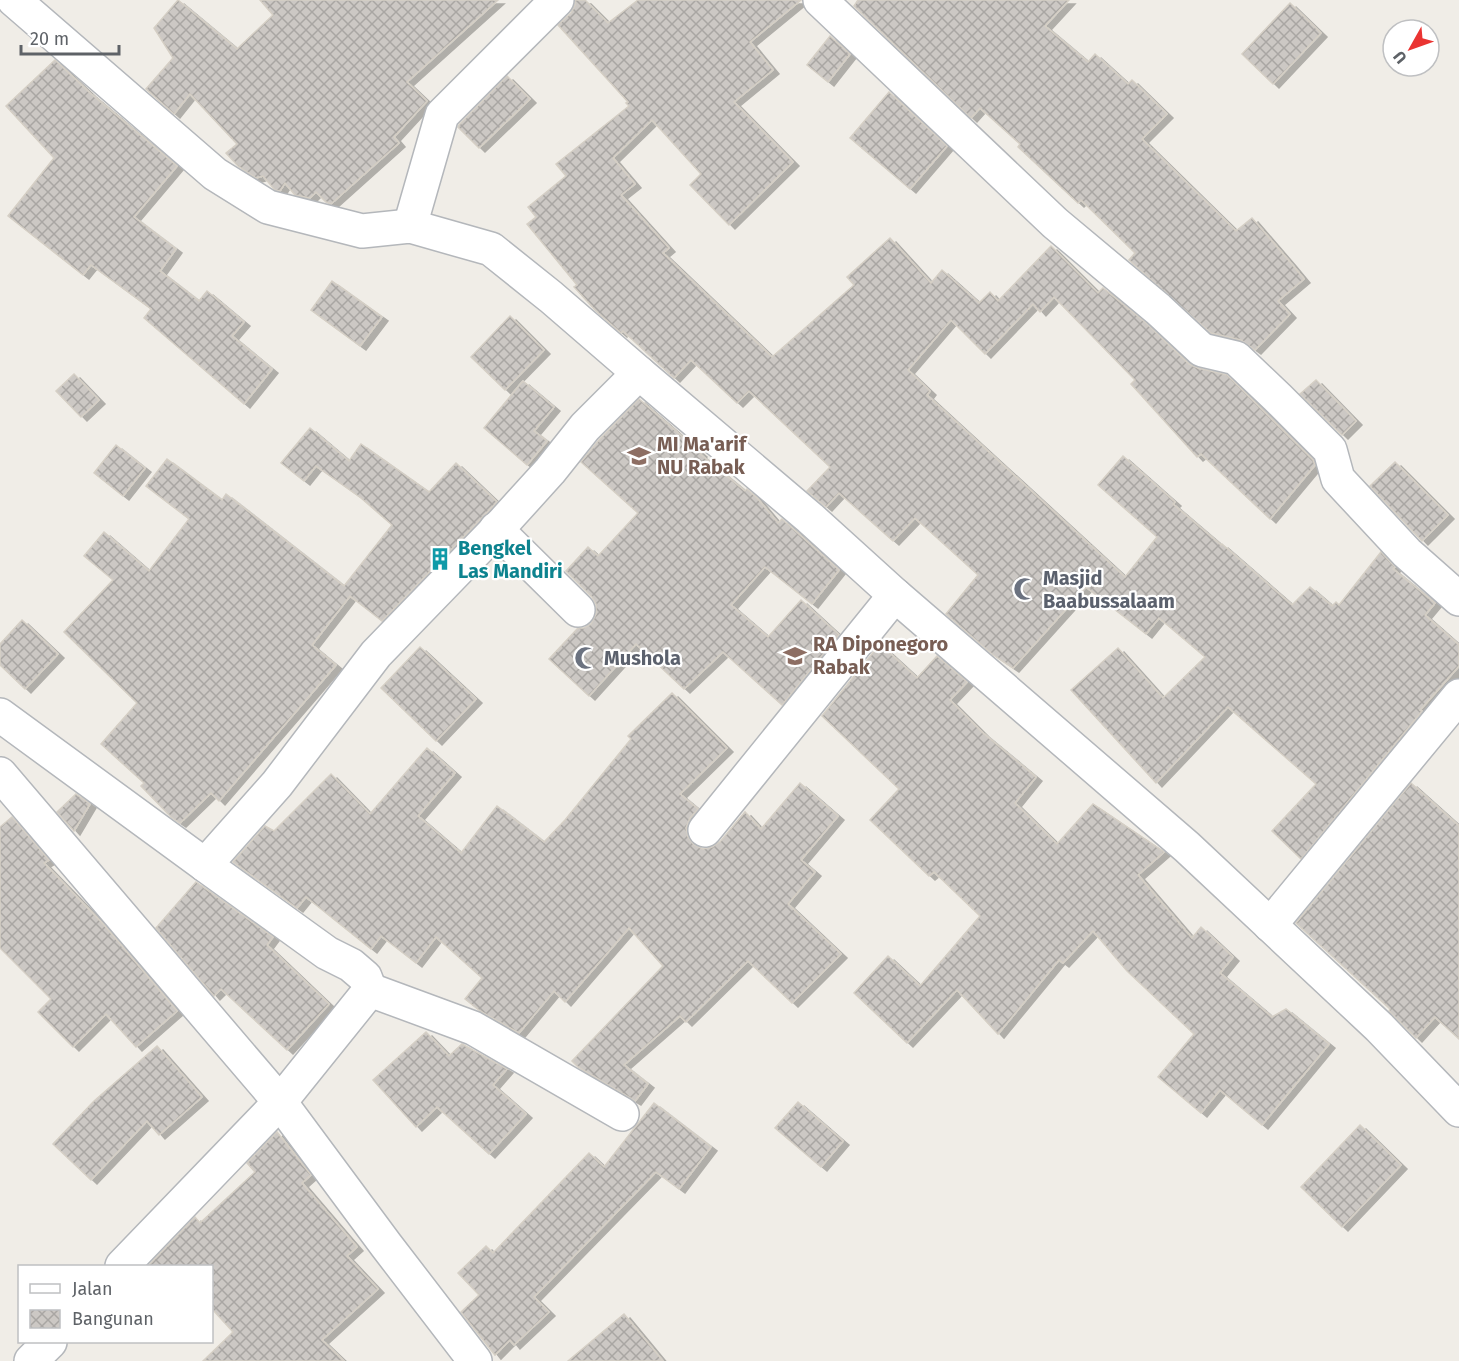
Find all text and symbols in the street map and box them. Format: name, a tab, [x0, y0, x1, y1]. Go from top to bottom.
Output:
scale bar	[21, 18, 118, 56]
north arrow	[1381, 18, 1441, 78]
text: 20 m	[30, 28, 69, 50]
text: U	[1389, 47, 1411, 67]
place label: MI Ma'arif NU Rabak	[657, 432, 748, 479]
school or university icon: MI Ma'arif NU Rabak	[626, 443, 652, 469]
place label: Bengkel Las Mandiri	[458, 536, 563, 583]
building icon: Bengkel Las Mandiri	[427, 546, 453, 572]
place label: Masjid Baabussalaam	[1043, 566, 1175, 613]
mosque icon: Masjid Baabussalaam	[1012, 576, 1038, 602]
place label: RA Diponegoro Rabak	[813, 632, 948, 679]
school or university icon: RA Diponegoro Rabak	[782, 643, 808, 669]
mosque icon: Mushola	[573, 645, 599, 671]
place label: Mushola	[604, 646, 681, 670]
legend	[18, 1265, 213, 1343]
text: Jalan	[72, 1278, 113, 1300]
text: Bangunan	[72, 1308, 154, 1330]

